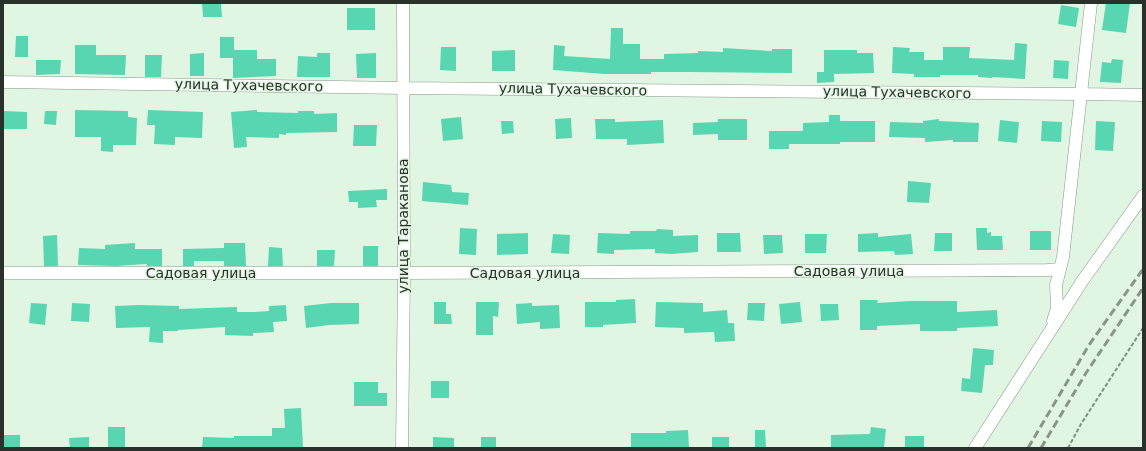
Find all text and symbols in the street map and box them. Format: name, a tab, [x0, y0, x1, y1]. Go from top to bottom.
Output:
street label: улица Тухачевского	[175, 76, 323, 94]
street label: улица Тухачевского	[499, 80, 647, 98]
street label: улица Тухачевского	[823, 83, 971, 101]
street label: улица Тараканова	[395, 158, 411, 294]
street label: Садовая улица	[794, 263, 904, 279]
street label: Садовая улица	[146, 265, 256, 281]
street label: Садовая улица	[470, 265, 580, 281]

